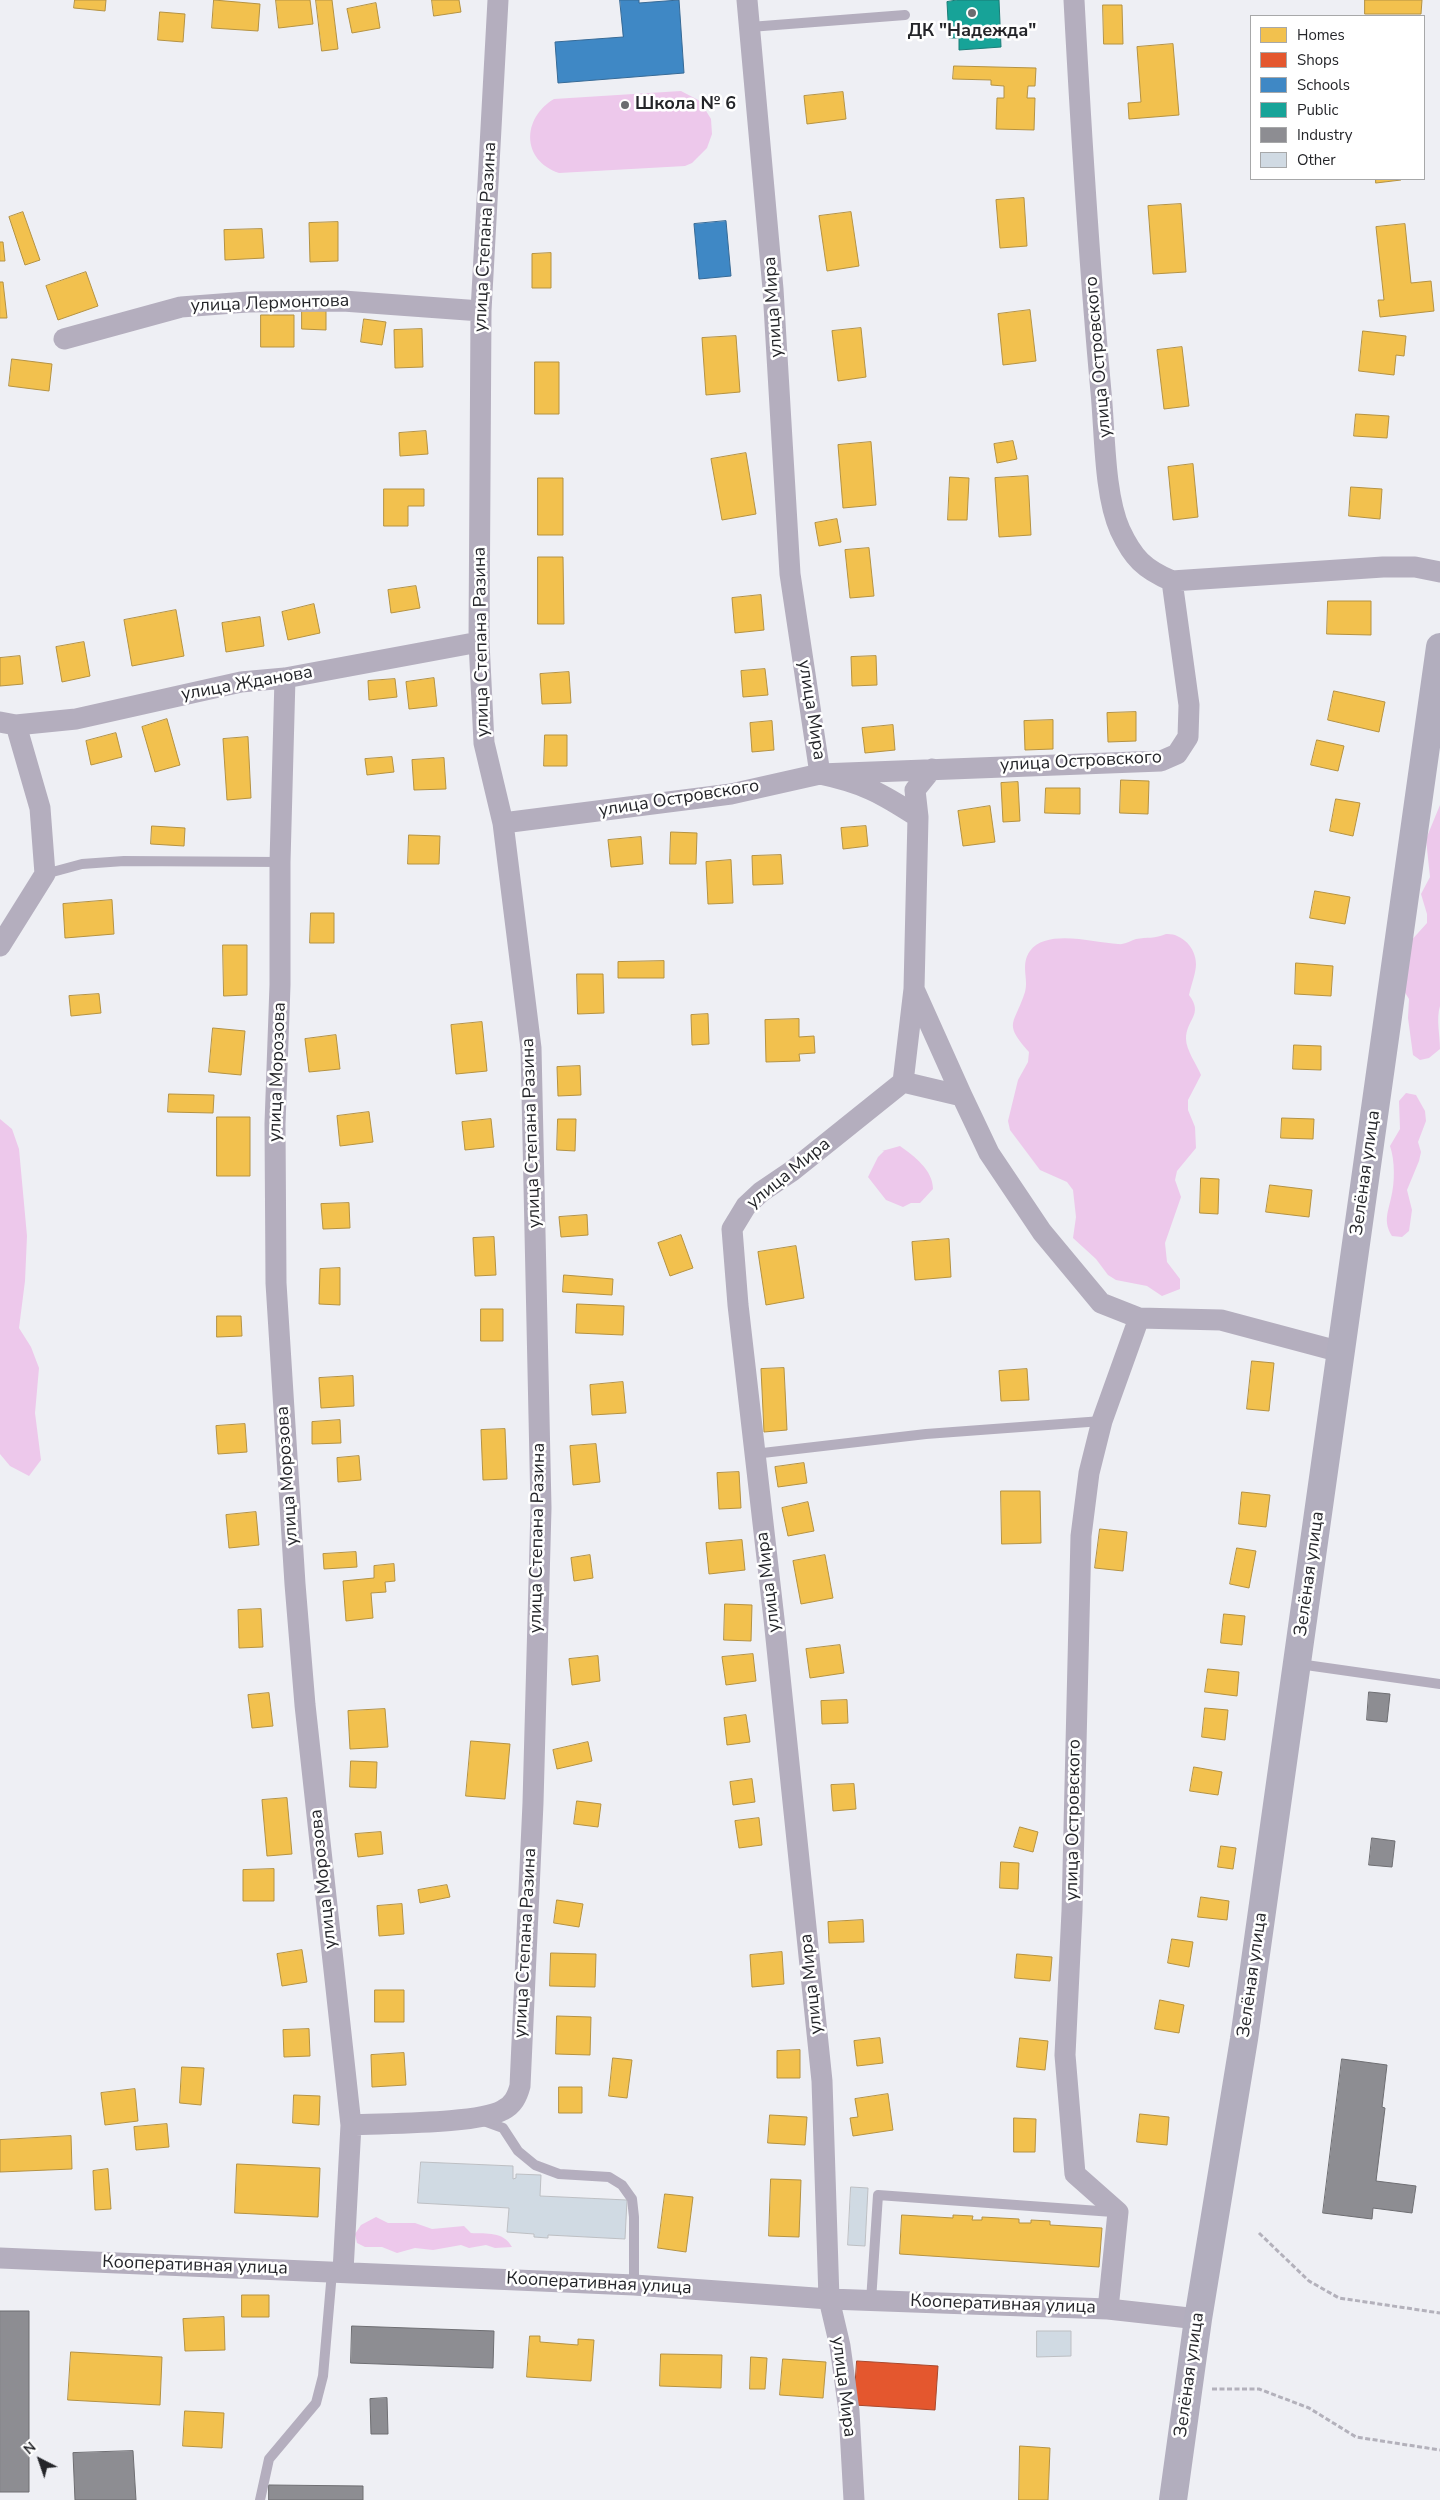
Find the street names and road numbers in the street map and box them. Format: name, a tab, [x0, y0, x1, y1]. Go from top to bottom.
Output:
street label: улица Степана Разина	[470, 141, 502, 333]
street label: улица Мира	[760, 256, 788, 358]
street label: улица Островского	[1081, 275, 1117, 439]
street label: улица Лермонтова	[190, 290, 350, 318]
street label: улица Степана Разина	[470, 547, 494, 737]
street label: улица Мира	[792, 658, 830, 762]
street label: улица Жданова	[180, 662, 314, 706]
street label: улица Островского	[1000, 747, 1162, 777]
street label: улица Островского	[597, 776, 761, 822]
street label: улица Морозова	[265, 1002, 291, 1142]
street label: улица Степана Разина	[518, 1037, 546, 1229]
street label: Зелёная улица	[1347, 1109, 1385, 1237]
street label: улица Мира	[743, 1134, 835, 1214]
street label: улица Морозова	[272, 1405, 304, 1547]
street label: улица Степана Разина	[526, 1443, 550, 1633]
street label: Зелёная улица	[1291, 1510, 1329, 1638]
street label: улица Мира	[752, 1531, 786, 1633]
street label: улица Островского	[1062, 1739, 1086, 1901]
street label: улица Морозова	[306, 1808, 342, 1950]
street label: улица Степана Разина	[510, 1847, 542, 2039]
street label: Зелёная улица	[1234, 1911, 1272, 2039]
street label: улица Мира	[796, 1933, 828, 2035]
street label: Кооперативная улица	[102, 2252, 288, 2280]
street label: Кооперативная улица	[506, 2268, 692, 2300]
street label: Кооперативная улица	[910, 2291, 1096, 2319]
street label: Зелёная улица	[1171, 2311, 1209, 2439]
street label: улица Мира	[826, 2336, 860, 2438]

